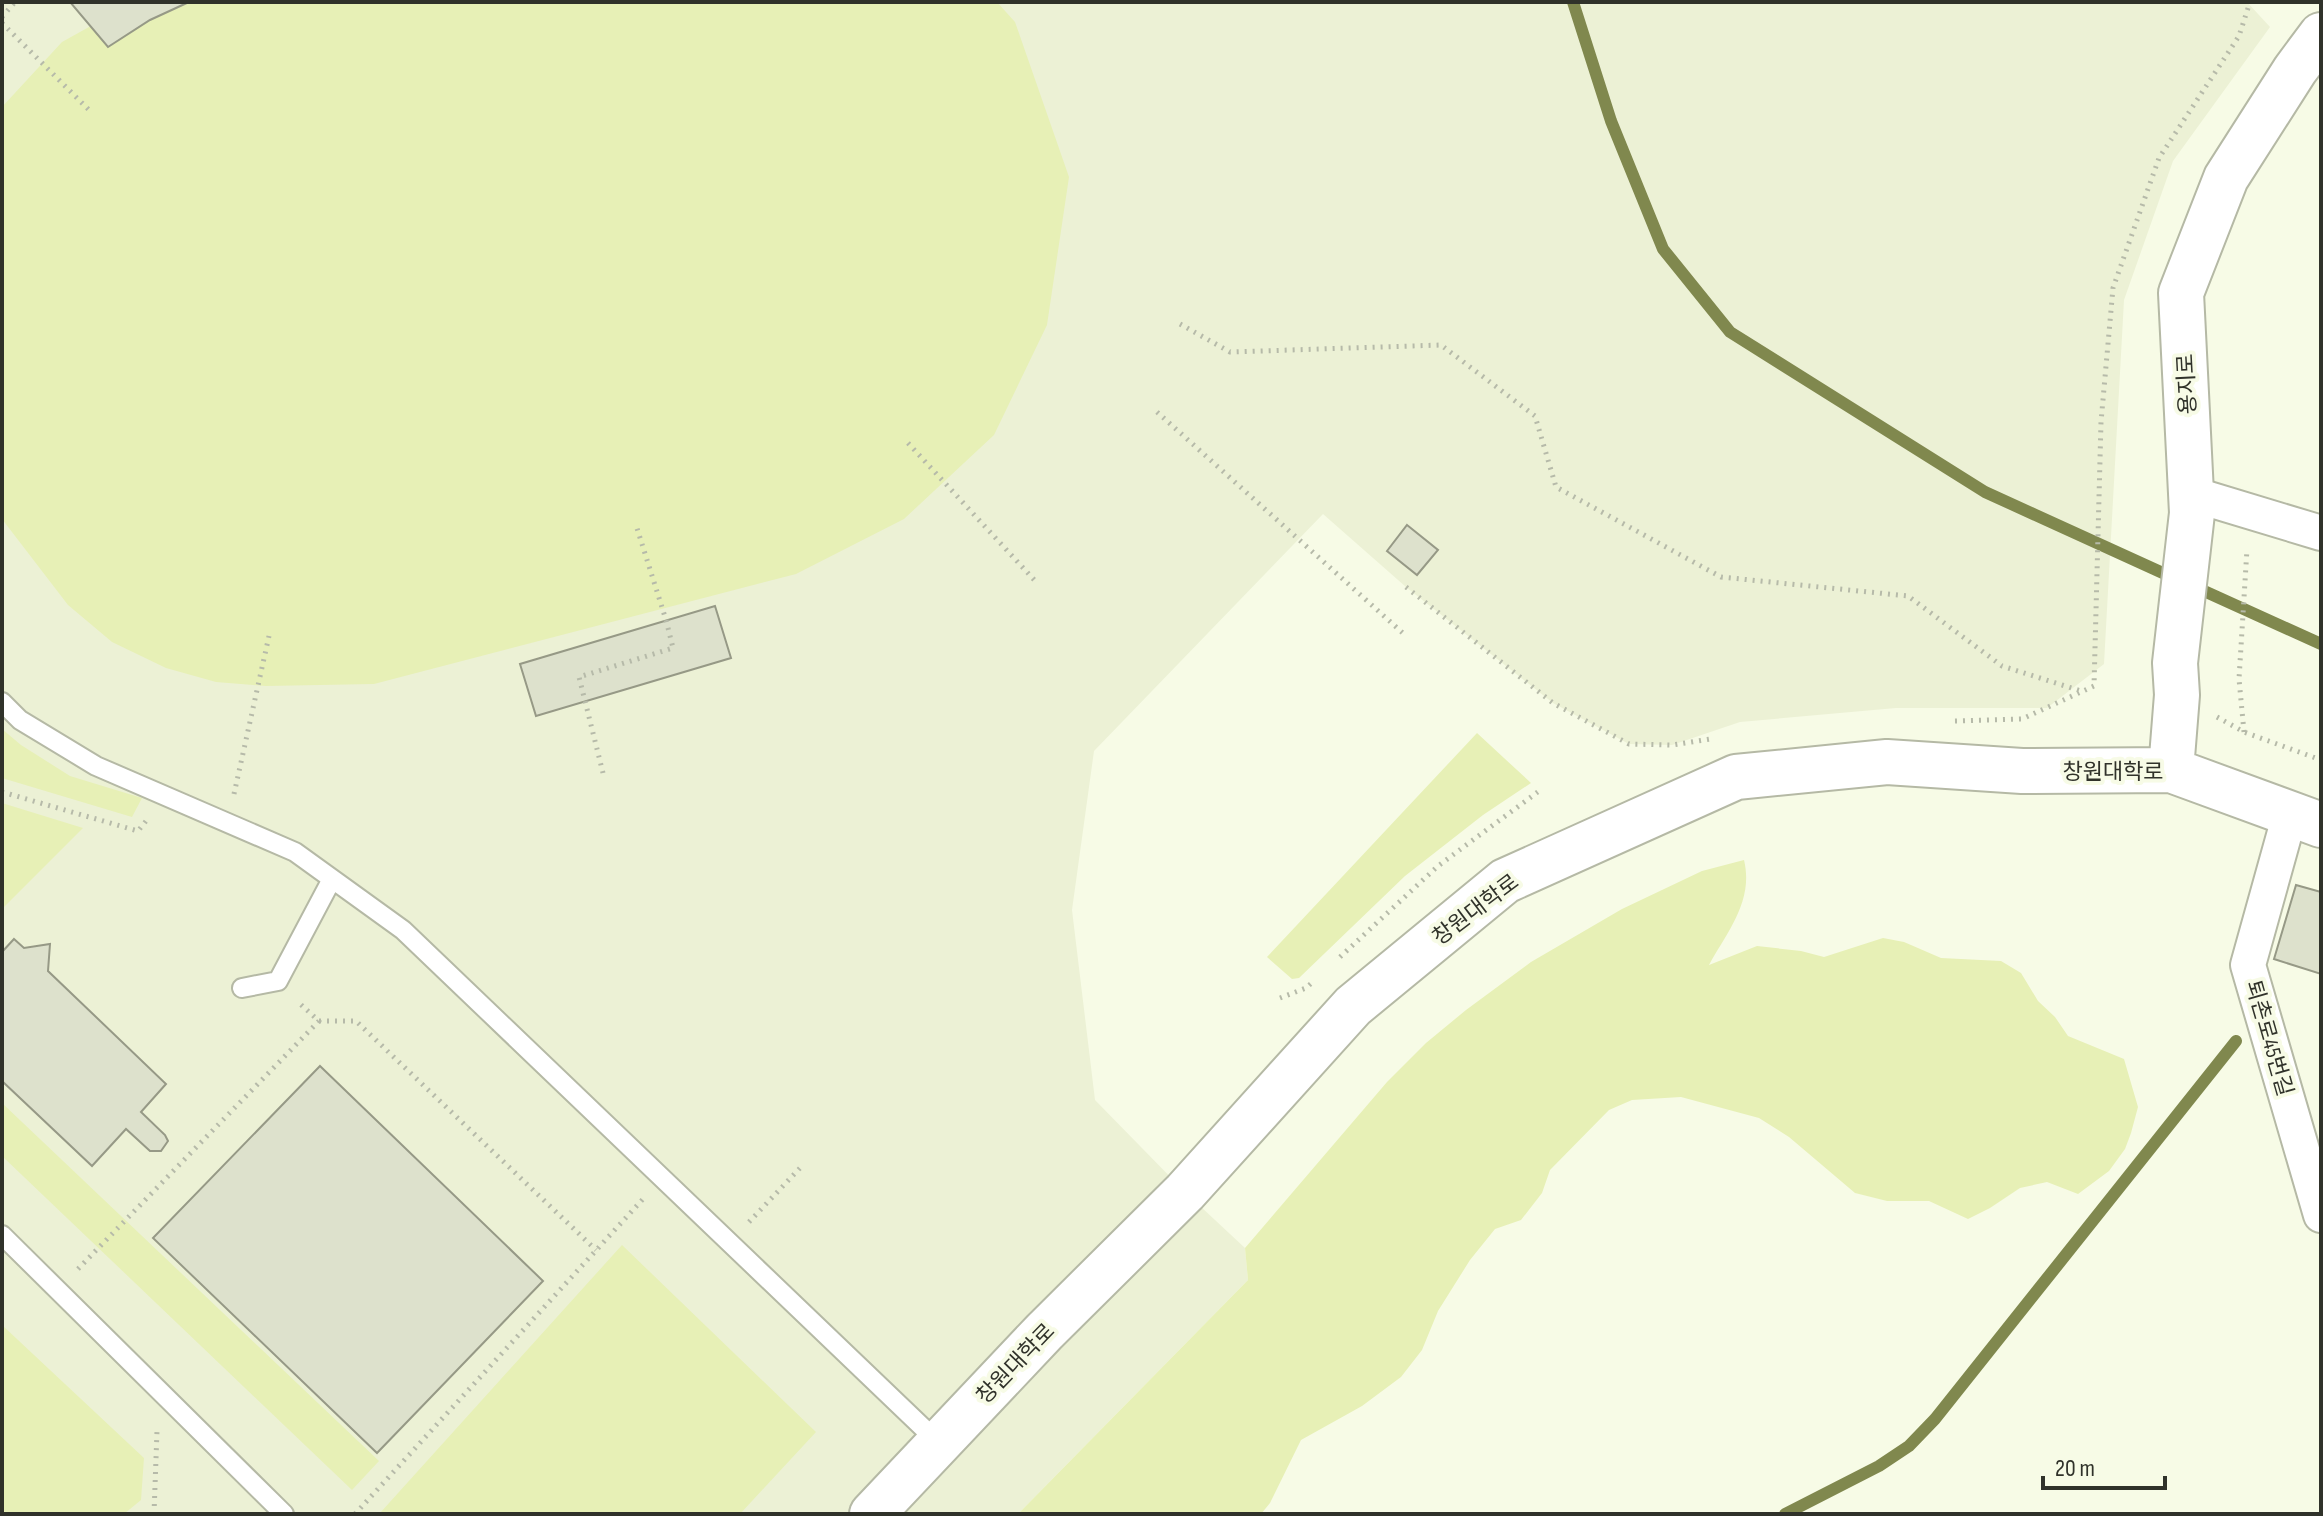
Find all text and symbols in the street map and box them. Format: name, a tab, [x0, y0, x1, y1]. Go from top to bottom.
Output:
street label: 용지로	[2172, 353, 2203, 415]
street label: 창원대학로	[2062, 759, 2164, 786]
street label: 창원대학로	[1427, 869, 1524, 951]
street label: 퇴촌로45번길	[2239, 977, 2298, 1099]
street label: 창원대학로	[971, 1318, 1061, 1410]
scale bar	[2043, 1440, 2165, 1490]
text: 20 m	[2055, 1454, 2095, 1483]

